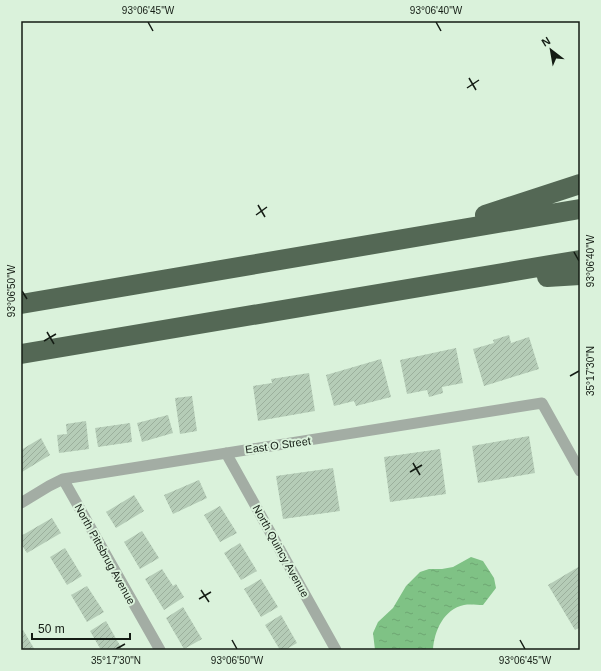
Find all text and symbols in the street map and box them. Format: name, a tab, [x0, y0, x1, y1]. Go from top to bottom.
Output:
text: 93°06'45"W	[122, 5, 175, 16]
text: 93°06'40"W	[410, 5, 463, 16]
north arrow	[531, 30, 571, 70]
text: N	[539, 34, 552, 49]
text: 93°06'40"W	[585, 234, 596, 287]
text: 93°06'50"W	[6, 264, 17, 317]
text: 35°17'30"N	[585, 346, 596, 396]
street label: East O Street	[244, 434, 312, 456]
street label: North Pittsbrug Avenue	[72, 502, 138, 606]
street label: North Quincy Avenue	[251, 503, 311, 599]
scale bar	[32, 615, 130, 641]
text: 50 m	[38, 622, 65, 636]
text: 35°17'30"N	[91, 655, 141, 666]
text: 93°06'50"W	[211, 655, 264, 666]
text: 93°06'45"W	[499, 655, 552, 666]

